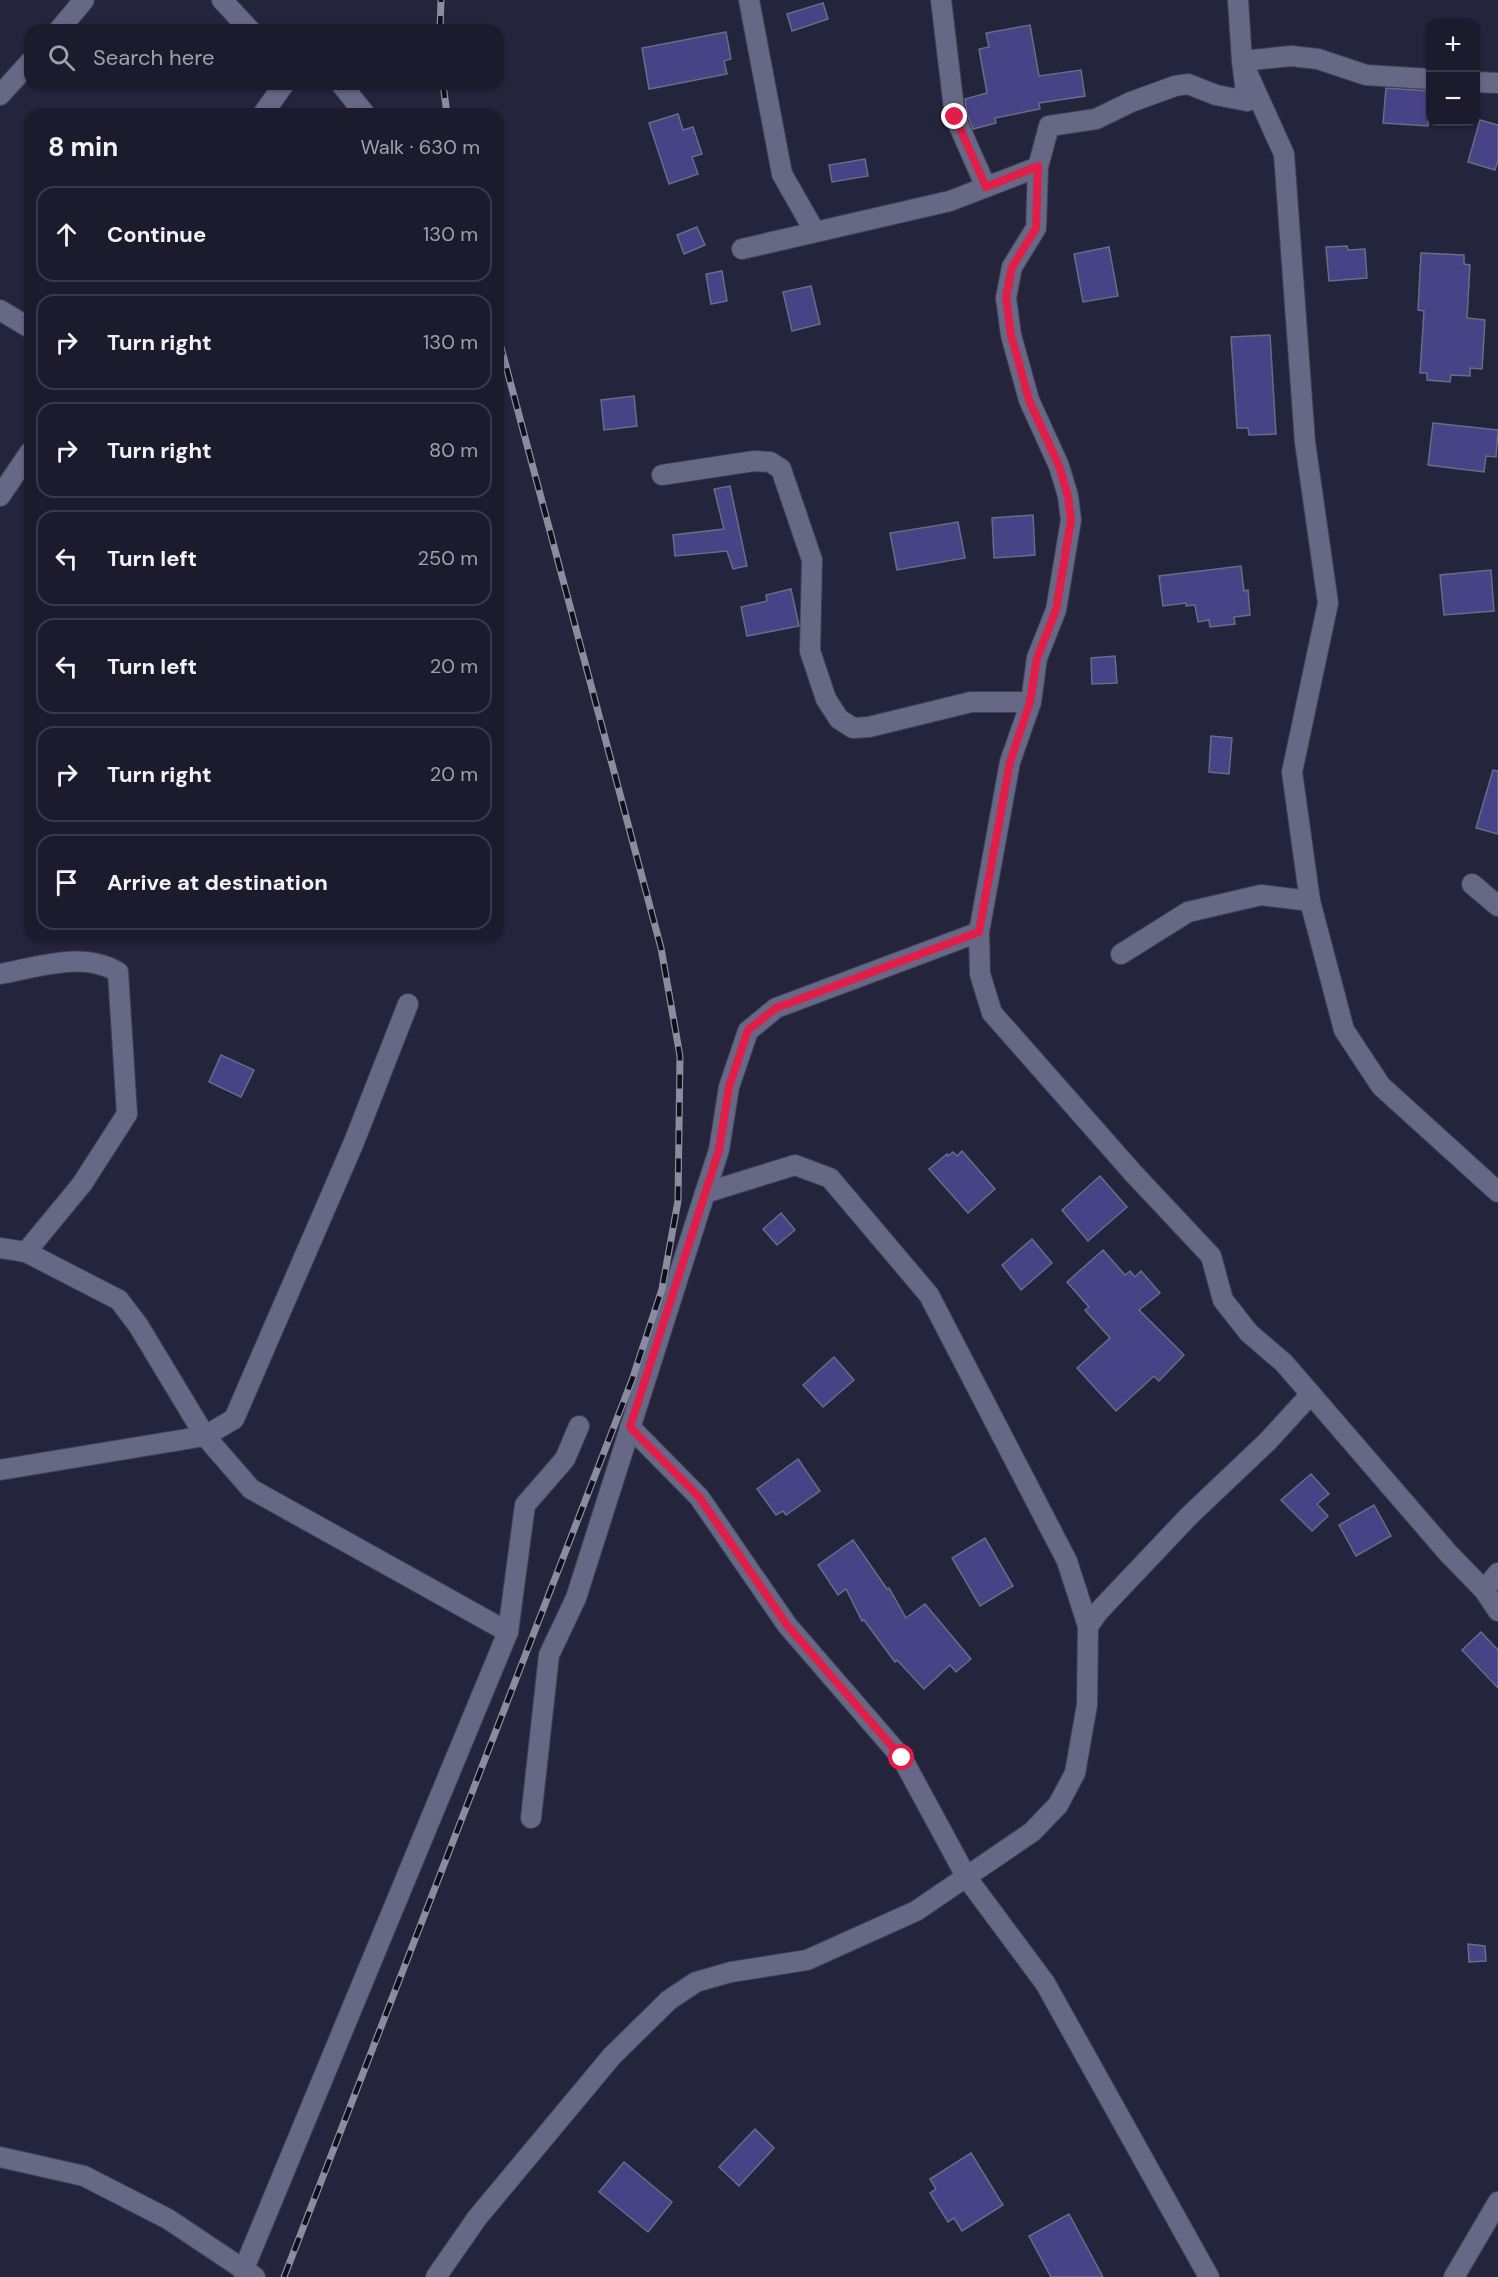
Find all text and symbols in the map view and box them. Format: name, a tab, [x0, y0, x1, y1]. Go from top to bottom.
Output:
map controls	[1426, 18, 1480, 126]
button: +	[1426, 18, 1480, 72]
search box	[24, 24, 504, 90]
icon: search	[45, 41, 78, 74]
text: Search here	[93, 43, 214, 72]
button: −	[1426, 72, 1480, 126]
route end	[941, 103, 967, 129]
text: 8 min	[48, 130, 118, 164]
text: Walk · 630 m	[360, 134, 480, 160]
icon: ahead	[50, 218, 83, 251]
text: Continue	[107, 220, 206, 249]
text: 130 m	[423, 221, 478, 247]
icon: right	[50, 326, 83, 359]
text: Turn right	[107, 328, 212, 357]
text: 130 m	[423, 329, 478, 355]
icon: right	[50, 434, 83, 467]
text: Turn right	[107, 436, 212, 465]
text: 80 m	[429, 437, 478, 463]
icon: left	[50, 542, 83, 575]
text: Turn left	[107, 544, 197, 573]
text: 250 m	[417, 545, 478, 571]
icon: left	[50, 650, 83, 683]
text: Turn left	[107, 652, 197, 681]
text: 20 m	[430, 653, 478, 679]
icon: right	[50, 758, 83, 791]
text: Turn right	[107, 760, 212, 789]
text: 20 m	[430, 761, 478, 787]
icon: arrive	[50, 866, 83, 899]
text: Arrive at destination	[107, 868, 328, 897]
route start	[888, 1744, 914, 1770]

